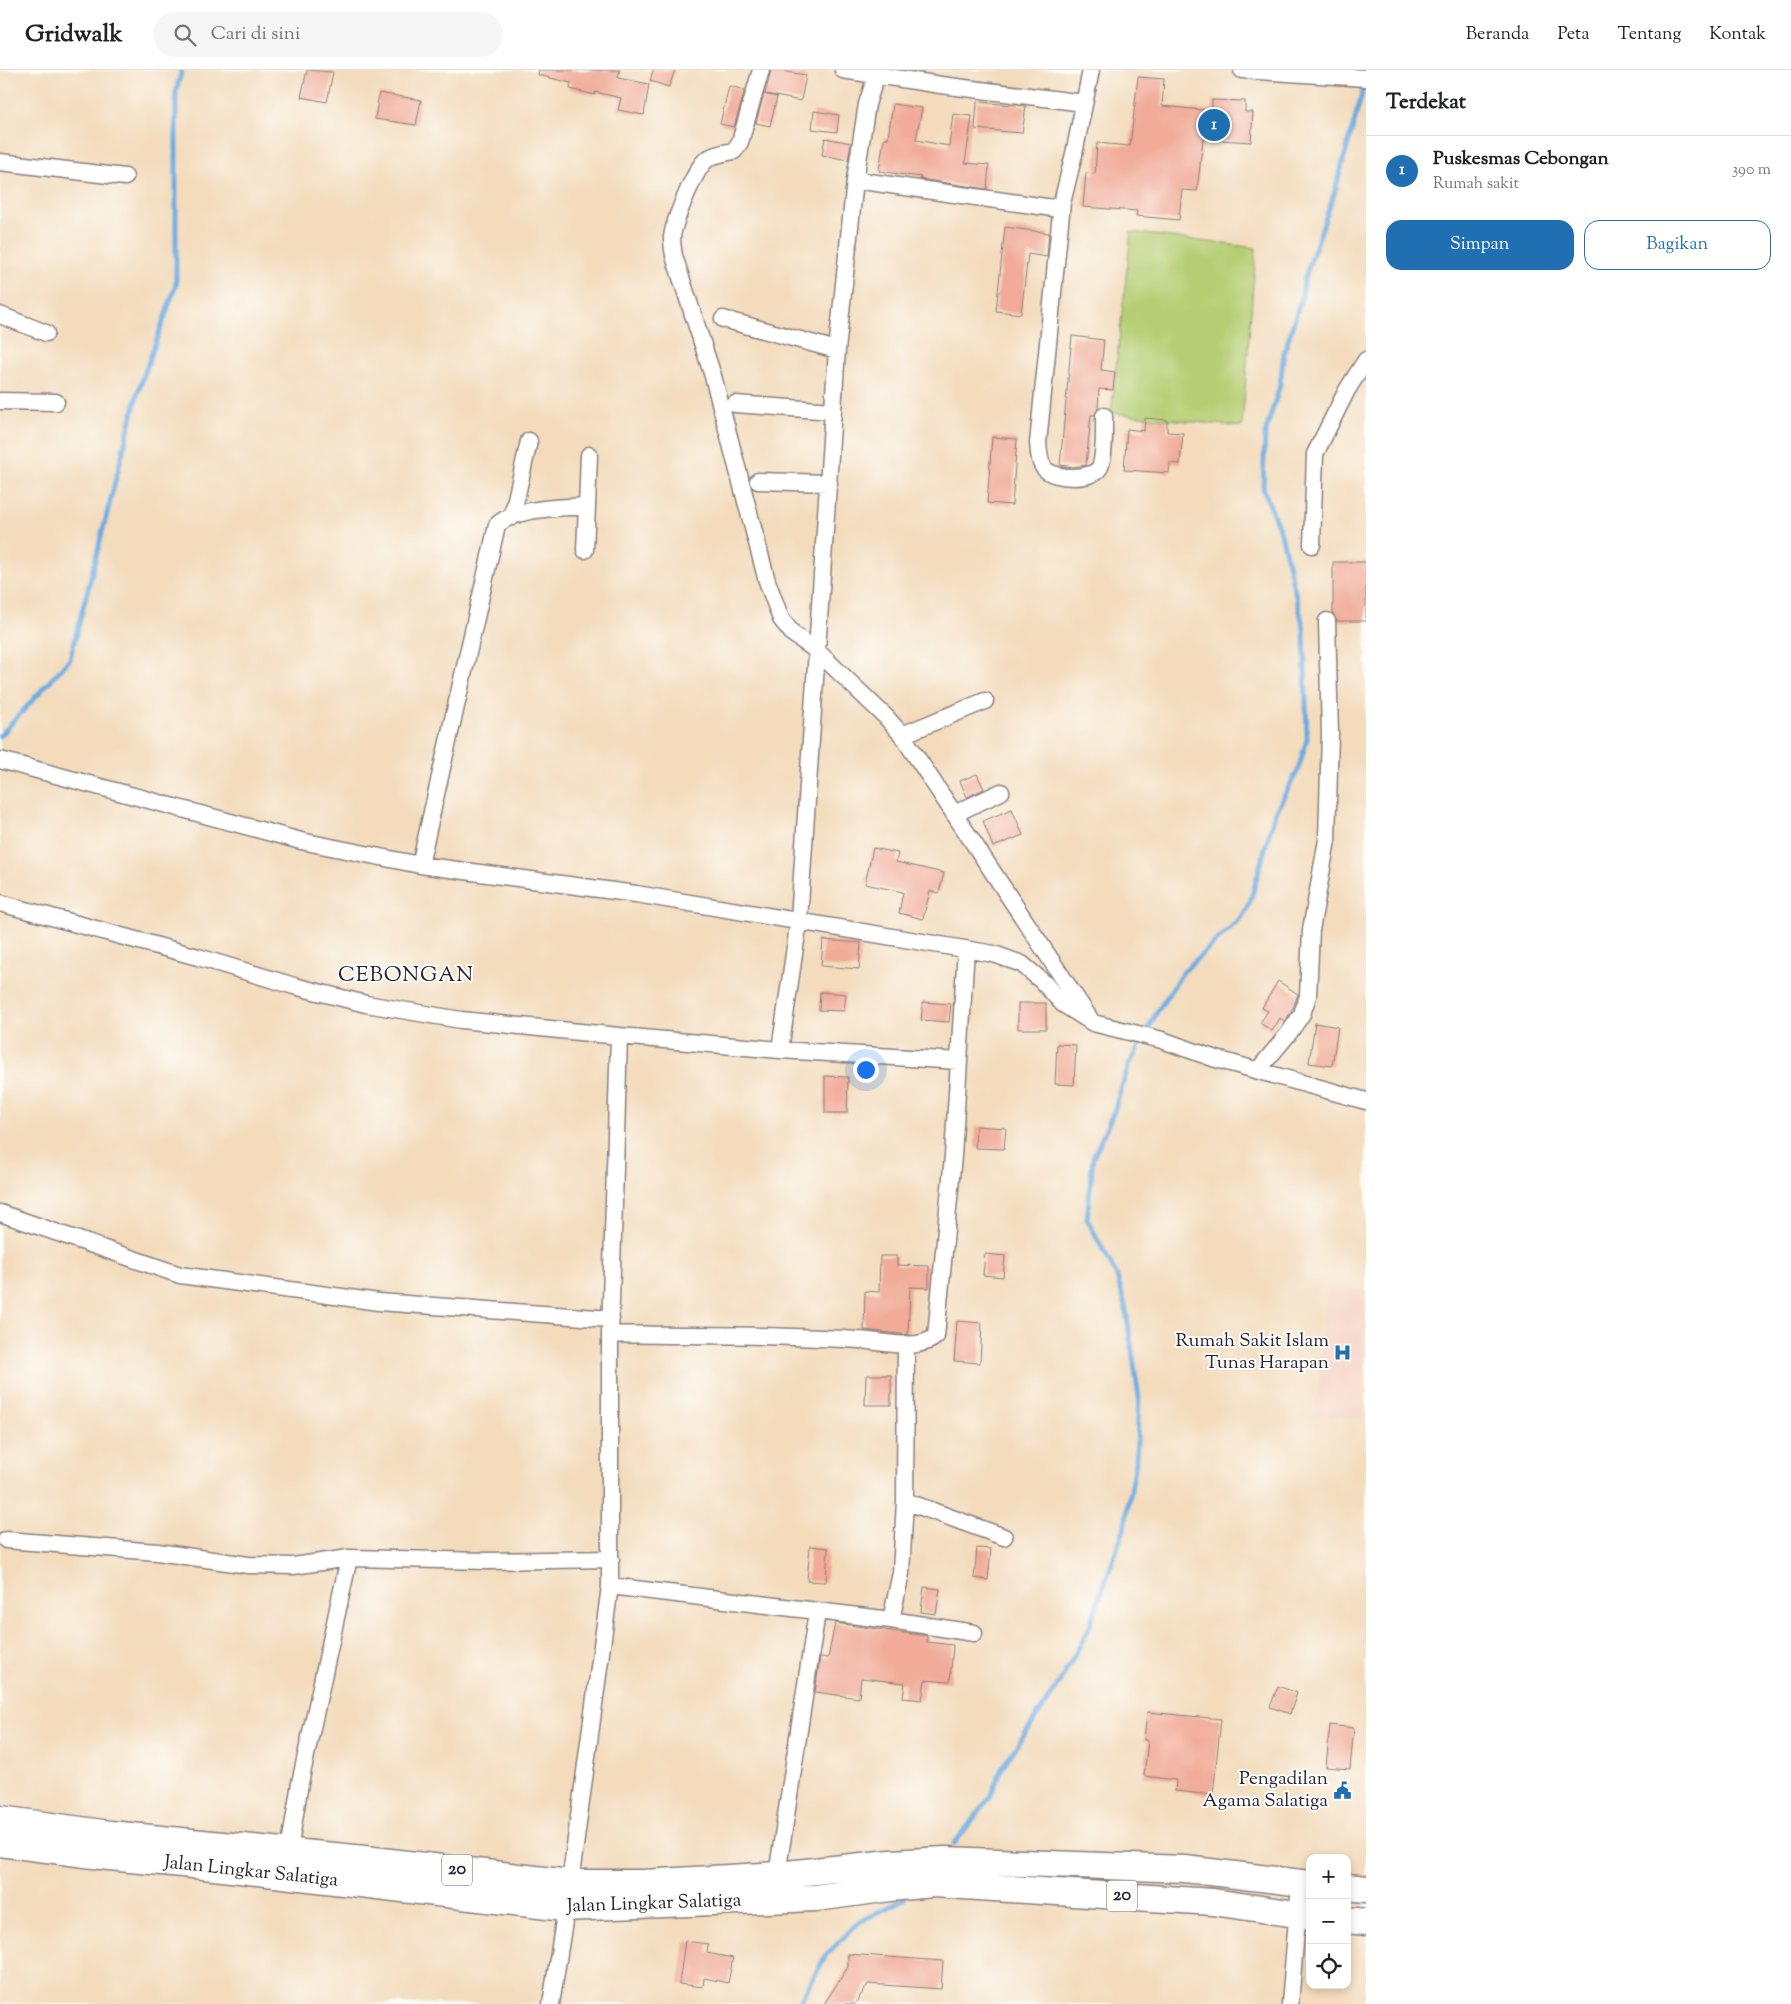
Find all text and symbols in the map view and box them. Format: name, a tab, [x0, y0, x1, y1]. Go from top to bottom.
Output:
search box	[153, 12, 503, 57]
text: Gridwalk	[25, 18, 123, 52]
icon: search	[171, 21, 199, 49]
text: Cari di sini	[211, 21, 300, 48]
text: Beranda	[1466, 22, 1529, 48]
text: Peta	[1557, 22, 1590, 48]
text: Tentang	[1618, 22, 1681, 48]
text: Kontak	[1709, 22, 1766, 48]
text: Terdekat	[1386, 88, 1466, 118]
pin: 1	[1198, 106, 1230, 144]
text: Puskesmas Cebongan	[1433, 146, 1609, 173]
text: 1	[1399, 159, 1405, 182]
text: 390 m	[1732, 159, 1771, 182]
text: Rumah sakit	[1433, 173, 1519, 196]
button: Simpan	[1386, 220, 1574, 270]
button: Bagikan	[1584, 220, 1771, 270]
district label: CEBONGAN	[338, 961, 474, 991]
your location	[853, 1057, 879, 1083]
place label: Rumah Sakit Islam Tunas Harapan	[1176, 1328, 1329, 1377]
hospital icon: Rumah Sakit Islam Tunas Harapan	[1333, 1342, 1353, 1362]
place label: Pengadilan Agama Salatiga	[1203, 1766, 1328, 1815]
public building icon: Pengadilan Agama Salatiga	[1332, 1780, 1352, 1800]
street label: Jalan Lingkar Salatiga	[162, 1849, 339, 1895]
road number: 20	[442, 1854, 472, 1886]
map controls	[1306, 1854, 1351, 1989]
button: +	[1306, 1854, 1351, 1899]
road number: 20	[1107, 1880, 1137, 1912]
street label: Jalan Lingkar Salatiga	[565, 1887, 742, 1921]
button: −	[1306, 1899, 1351, 1944]
button: locate	[1306, 1944, 1351, 1989]

